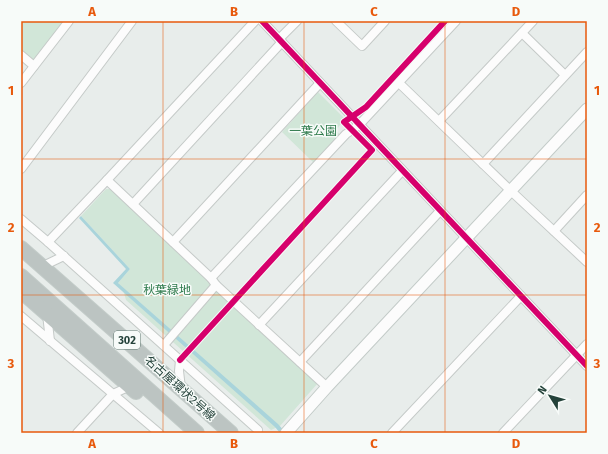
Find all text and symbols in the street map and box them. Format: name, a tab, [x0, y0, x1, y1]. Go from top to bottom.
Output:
text: A	[87, 4, 96, 19]
text: B	[230, 4, 238, 19]
text: C	[370, 4, 378, 19]
text: D	[512, 4, 521, 19]
text: 1	[8, 83, 14, 98]
text: 1	[594, 83, 600, 98]
park label: 一葉公園	[289, 124, 337, 138]
text: 2	[8, 220, 15, 235]
text: 2	[594, 220, 601, 235]
park label: 秋葉緑地	[143, 283, 191, 297]
road number: 302	[114, 331, 140, 349]
street label: 名古屋環状2号線	[142, 353, 218, 423]
text: 3	[7, 356, 15, 371]
text: 3	[593, 356, 601, 371]
north arrow	[530, 376, 570, 416]
text: N	[535, 383, 550, 397]
text: A	[87, 436, 96, 451]
text: B	[230, 436, 238, 451]
text: C	[370, 436, 378, 451]
text: D	[512, 436, 521, 451]

